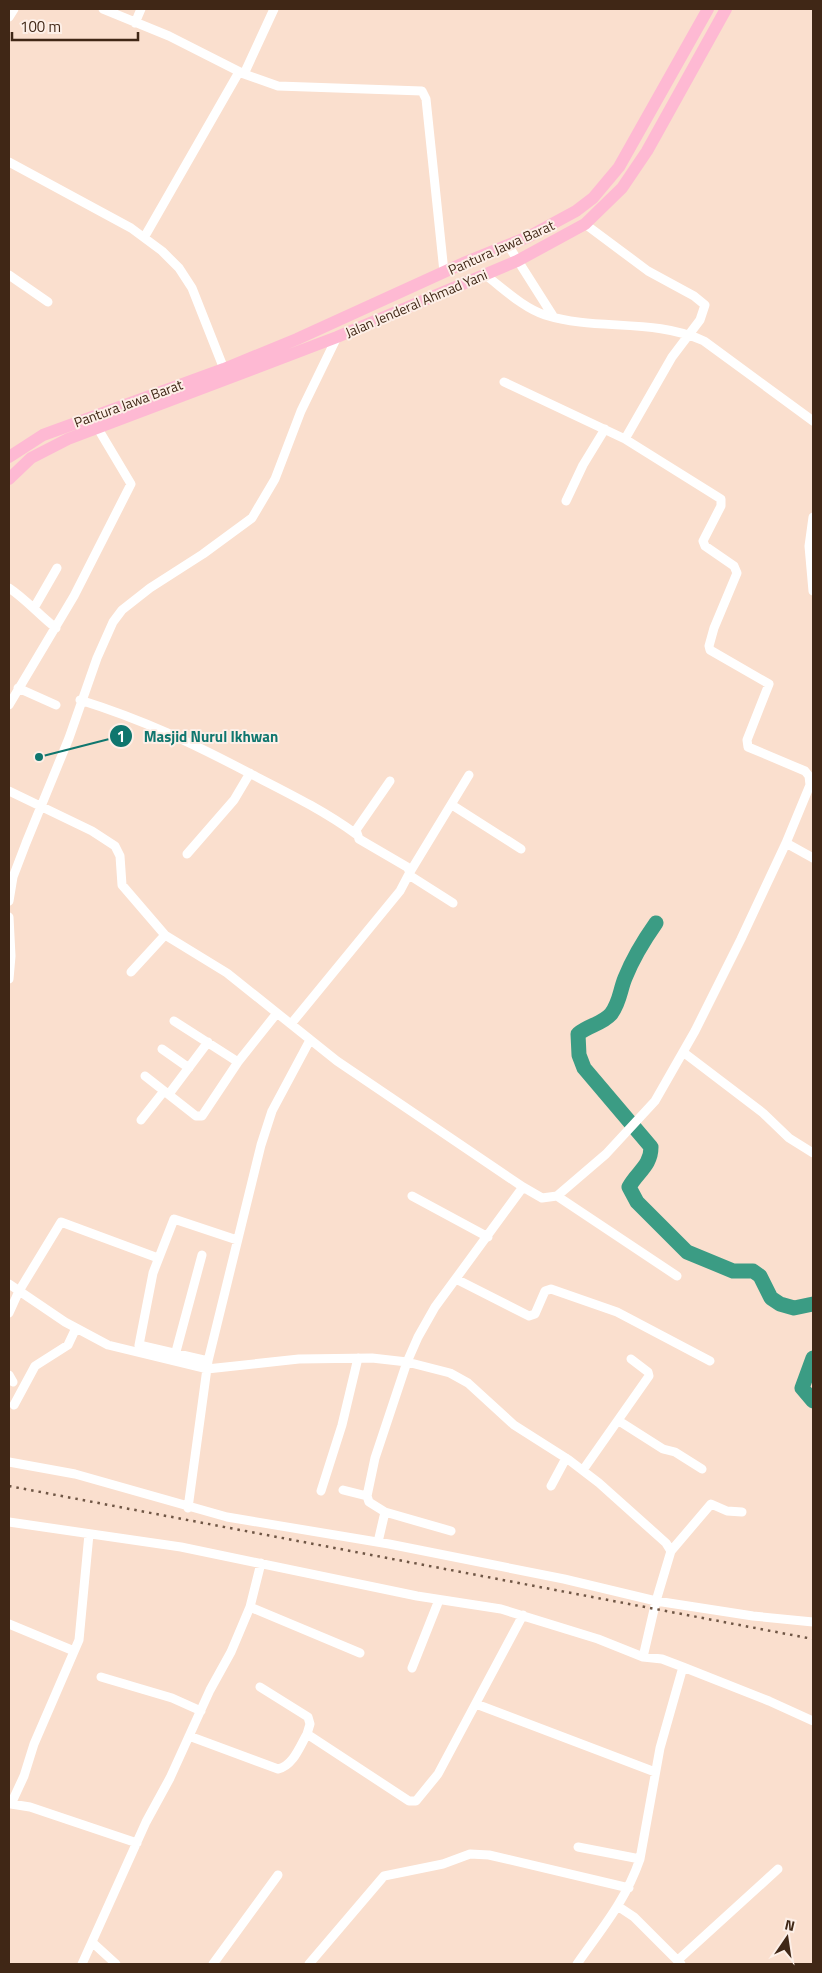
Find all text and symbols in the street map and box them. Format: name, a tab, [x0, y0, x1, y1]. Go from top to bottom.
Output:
scale bar	[12, 10, 139, 42]
text: 100 m	[20, 15, 61, 38]
street label: Pantura Jawa Barat	[445, 214, 557, 280]
street label: Jalan Jenderal Ahmad Yani	[342, 264, 490, 342]
street label: Pantura Jawa Barat	[71, 374, 185, 432]
callout: Masjid Nurul Ikhwan	[108, 721, 288, 751]
text: 1	[117, 725, 125, 748]
text: Masjid Nurul Ikhwan	[144, 725, 278, 748]
north arrow	[762, 1913, 812, 1963]
text: N	[783, 1914, 797, 1936]

